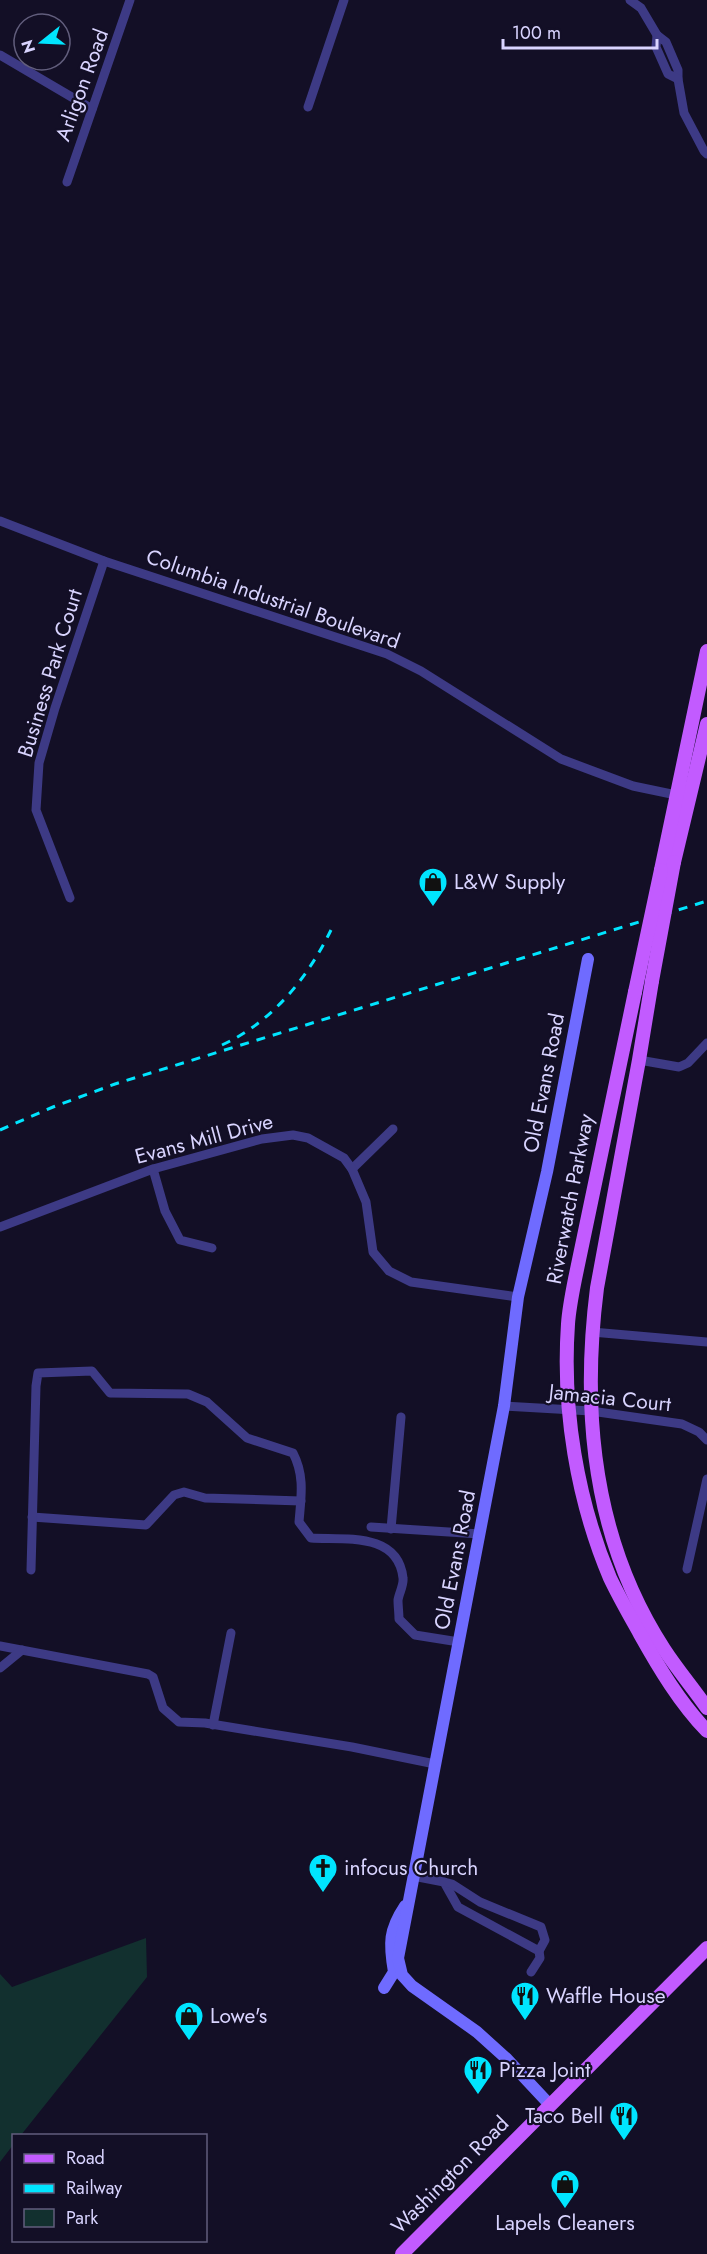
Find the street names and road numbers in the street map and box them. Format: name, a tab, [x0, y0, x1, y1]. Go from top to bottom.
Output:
street label: Arligon Road	[48, 25, 116, 145]
street label: Columbia Industrial Boulevard	[142, 541, 404, 657]
street label: Business Park Court	[10, 585, 90, 761]
street label: Old Evans Road	[516, 1011, 572, 1155]
street label: Evans Mill Drive	[132, 1106, 277, 1172]
street label: Riverwatch Parkway	[539, 1111, 601, 1287]
street label: Jamacia Court	[544, 1376, 673, 1419]
street label: Old Evans Road	[427, 1488, 483, 1632]
street label: Washington Road	[384, 2109, 516, 2241]

